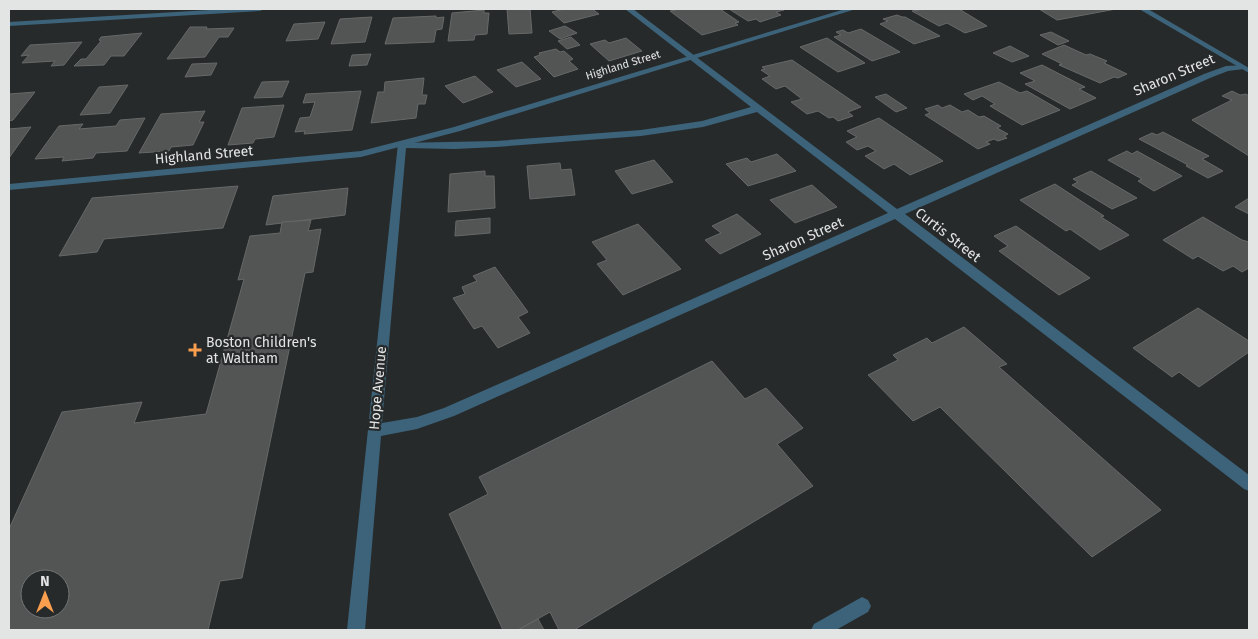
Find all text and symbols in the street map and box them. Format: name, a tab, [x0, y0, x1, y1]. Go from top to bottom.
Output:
street label: Highland Street	[584, 47, 662, 83]
street label: Sharon Street	[1131, 50, 1218, 100]
street label: Highland Street	[154, 142, 255, 168]
street label: Curtis Street	[912, 204, 985, 266]
street label: Sharon Street	[760, 213, 847, 264]
place label: Boston Children's at Waltham	[206, 334, 317, 367]
marker: Boston Children's at Waltham	[188, 343, 202, 357]
street label: Hope Avenue	[366, 346, 390, 430]
north arrow	[20, 569, 70, 619]
text: N	[40, 573, 50, 590]

